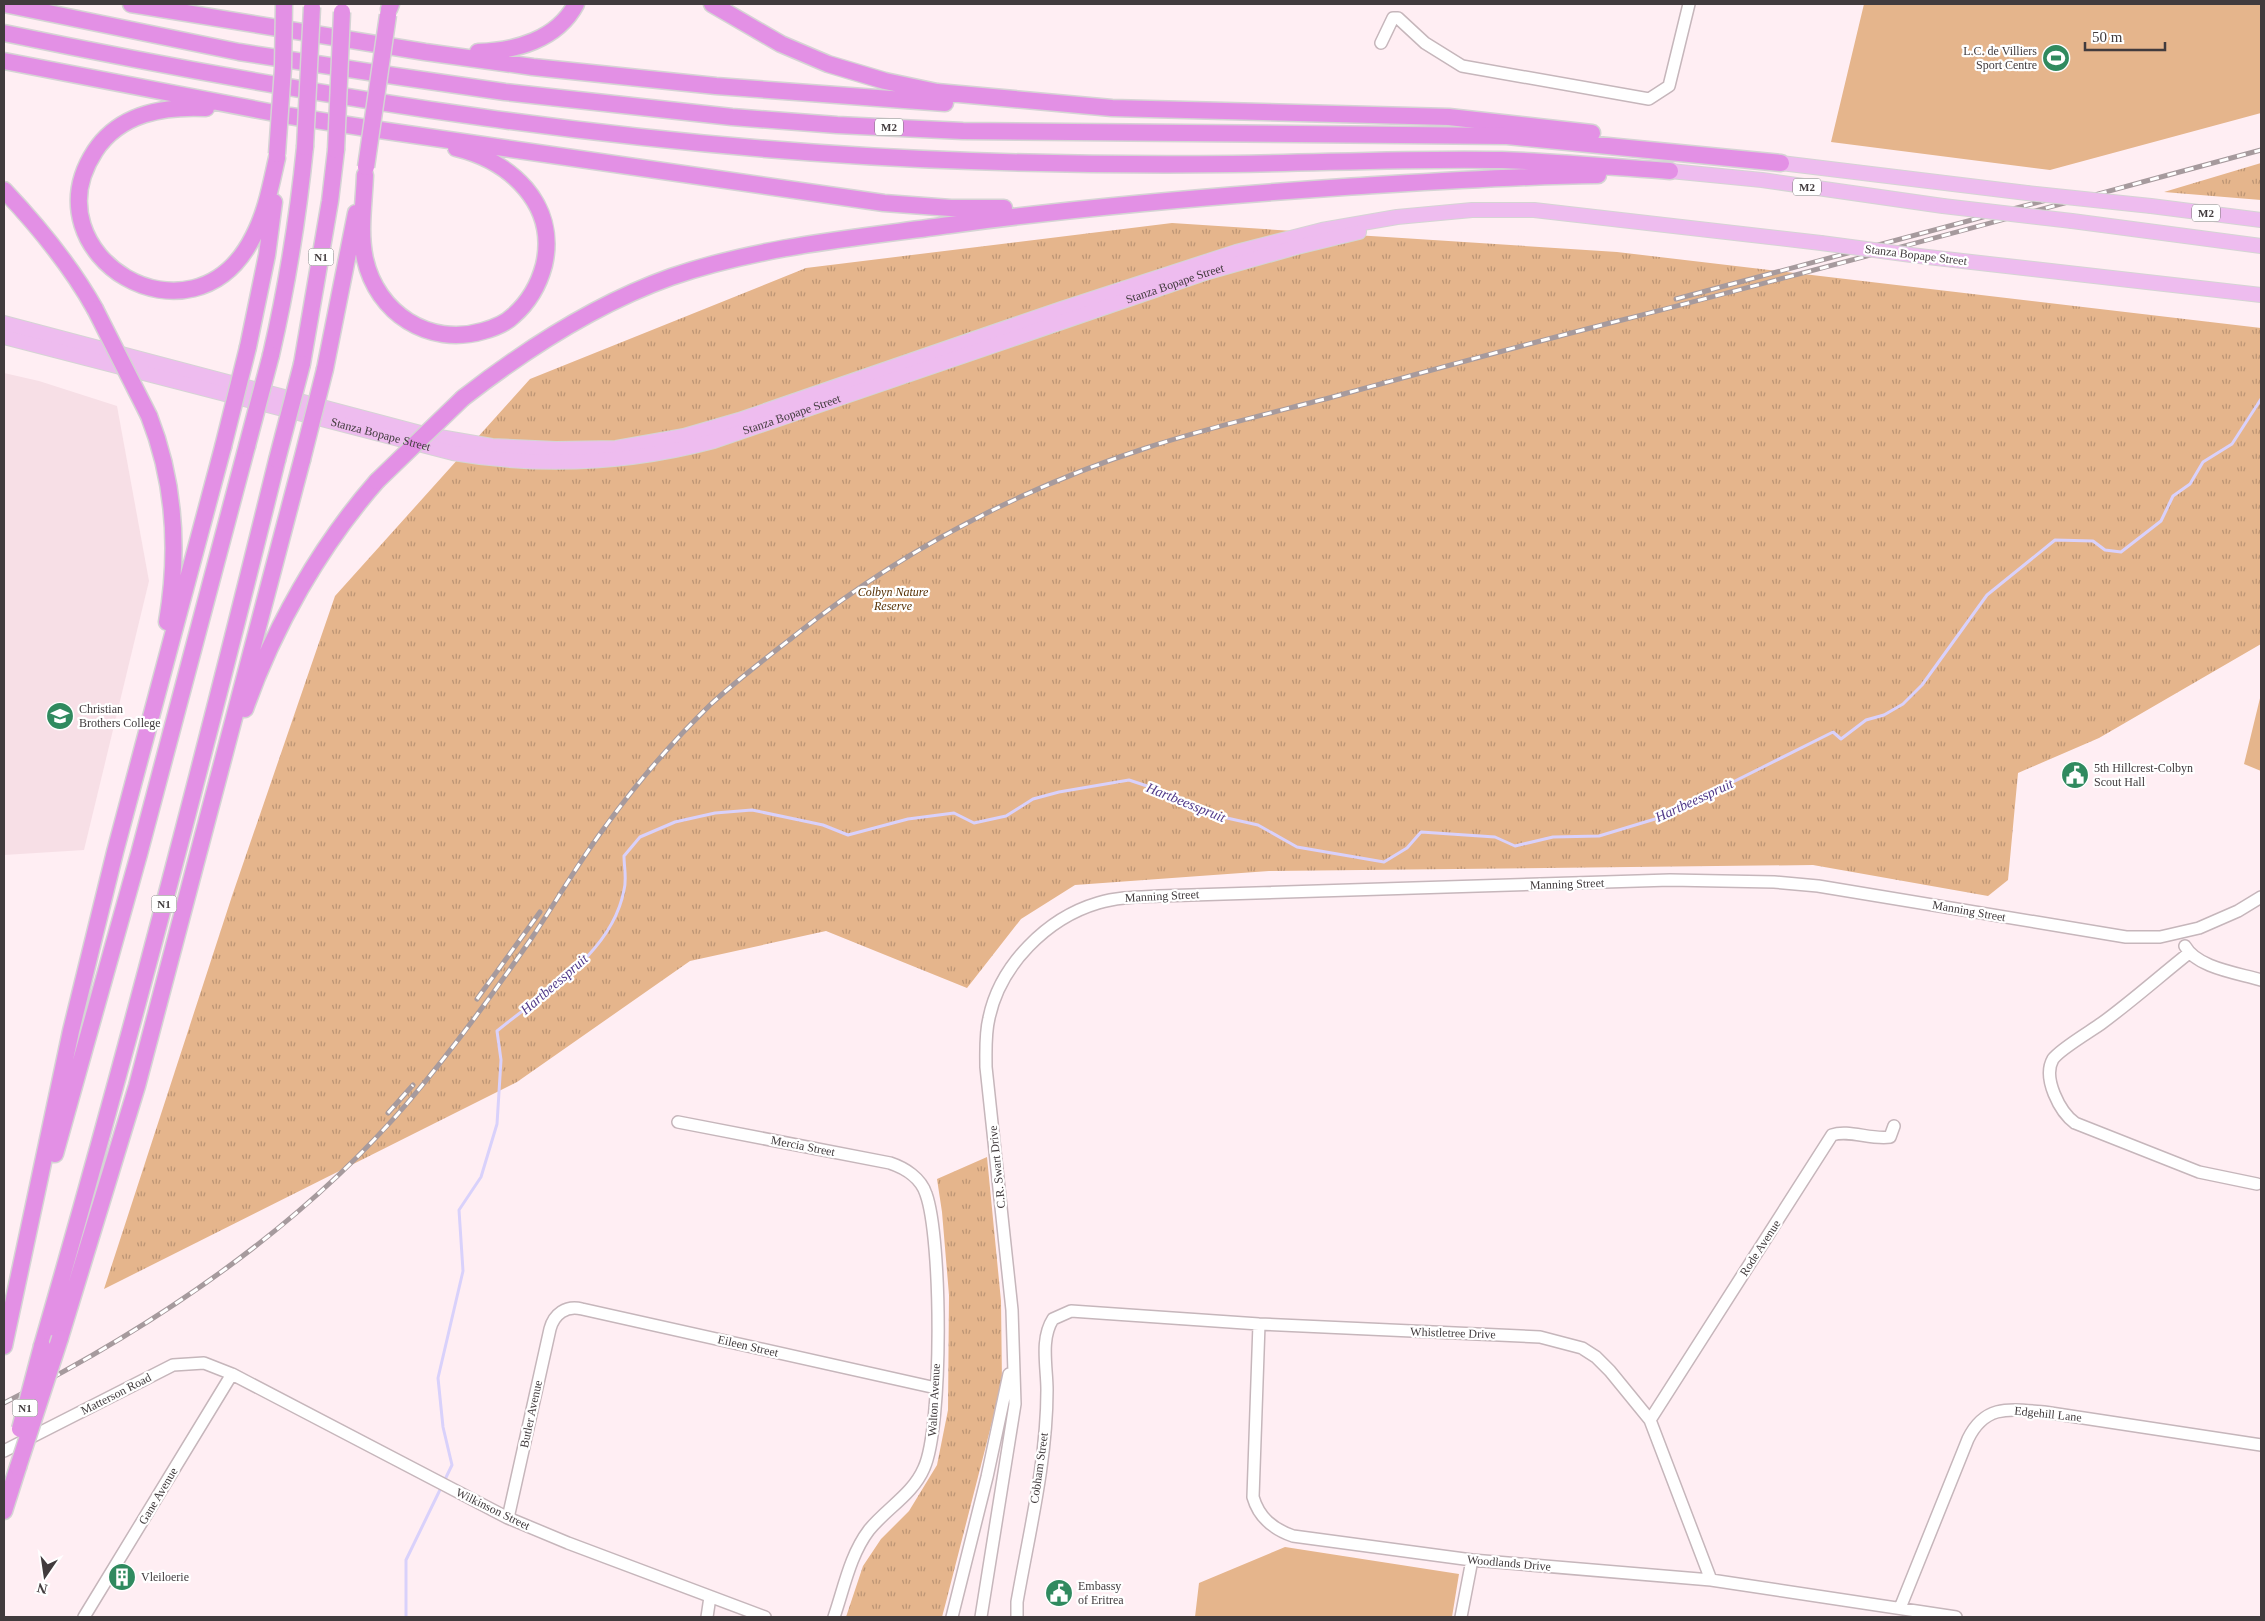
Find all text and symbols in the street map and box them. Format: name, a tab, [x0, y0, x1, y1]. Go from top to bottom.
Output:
scale bar	[2085, 20, 2165, 52]
text: 50 m	[2092, 29, 2123, 45]
sports icon: L.C. de Villiers Sport Centre	[2041, 43, 2071, 73]
place label: L.C. de Villiers Sport Centre	[1963, 44, 2037, 72]
road number: M2	[875, 118, 903, 136]
road number: M2	[1793, 178, 1821, 196]
road number: M2	[2192, 204, 2220, 222]
street label: Stanza Bopape Street	[1864, 242, 1968, 268]
road number: N1	[308, 248, 334, 266]
street label: Stanza Bopape Street	[1124, 261, 1226, 307]
street label: Stanza Bopape Street	[741, 391, 843, 438]
street label: Stanza Bopape Street	[329, 415, 433, 454]
park label: Colbyn Nature Reserve	[858, 585, 929, 613]
school or university icon: Christian Brothers College	[45, 701, 75, 731]
place label: Christian Brothers College	[79, 702, 161, 730]
public building icon: 5th Hillcrest-Colbyn Scout Hall	[2060, 760, 2090, 790]
place label: 5th Hillcrest-Colbyn Scout Hall	[2094, 761, 2193, 789]
water label: Hartbeesspruit	[1652, 775, 1736, 825]
water label: Hartbeesspruit	[1143, 779, 1229, 826]
street label: Manning Street	[1530, 876, 1605, 892]
street label: Manning Street	[1125, 887, 1200, 905]
road number: N1	[152, 896, 176, 912]
street label: Manning Street	[1931, 898, 2007, 924]
water label: Hartbeesspruit	[517, 950, 592, 1018]
street label: C.R. Swart Drive	[986, 1125, 1008, 1209]
street label: Mercia Street	[770, 1133, 837, 1159]
street label: Rode Avenue	[1737, 1217, 1783, 1279]
street label: Whistletree Drive	[1410, 1325, 1496, 1341]
street label: Eileen Street	[716, 1332, 780, 1360]
street label: Walton Avenue	[925, 1363, 943, 1437]
street label: Matterson Road	[79, 1370, 153, 1418]
street label: Butler Avenue	[517, 1379, 545, 1449]
road number: N1	[12, 1400, 38, 1416]
street label: Edgehill Lane	[2014, 1404, 2082, 1424]
street label: Cobham Street	[1027, 1431, 1051, 1504]
street label: Gane Avenue	[135, 1465, 181, 1527]
street label: Wilkinson Street	[454, 1485, 533, 1533]
north arrow	[20, 1551, 70, 1601]
street label: Woodlands Drive	[1467, 1552, 1551, 1574]
building icon: Vleiloerie	[107, 1562, 137, 1592]
place label: Vleiloerie	[141, 1570, 189, 1584]
public building icon: Embassy of Eritrea	[1044, 1578, 1074, 1608]
place label: Embassy of Eritrea	[1078, 1579, 1124, 1607]
text: N	[36, 1580, 49, 1597]

